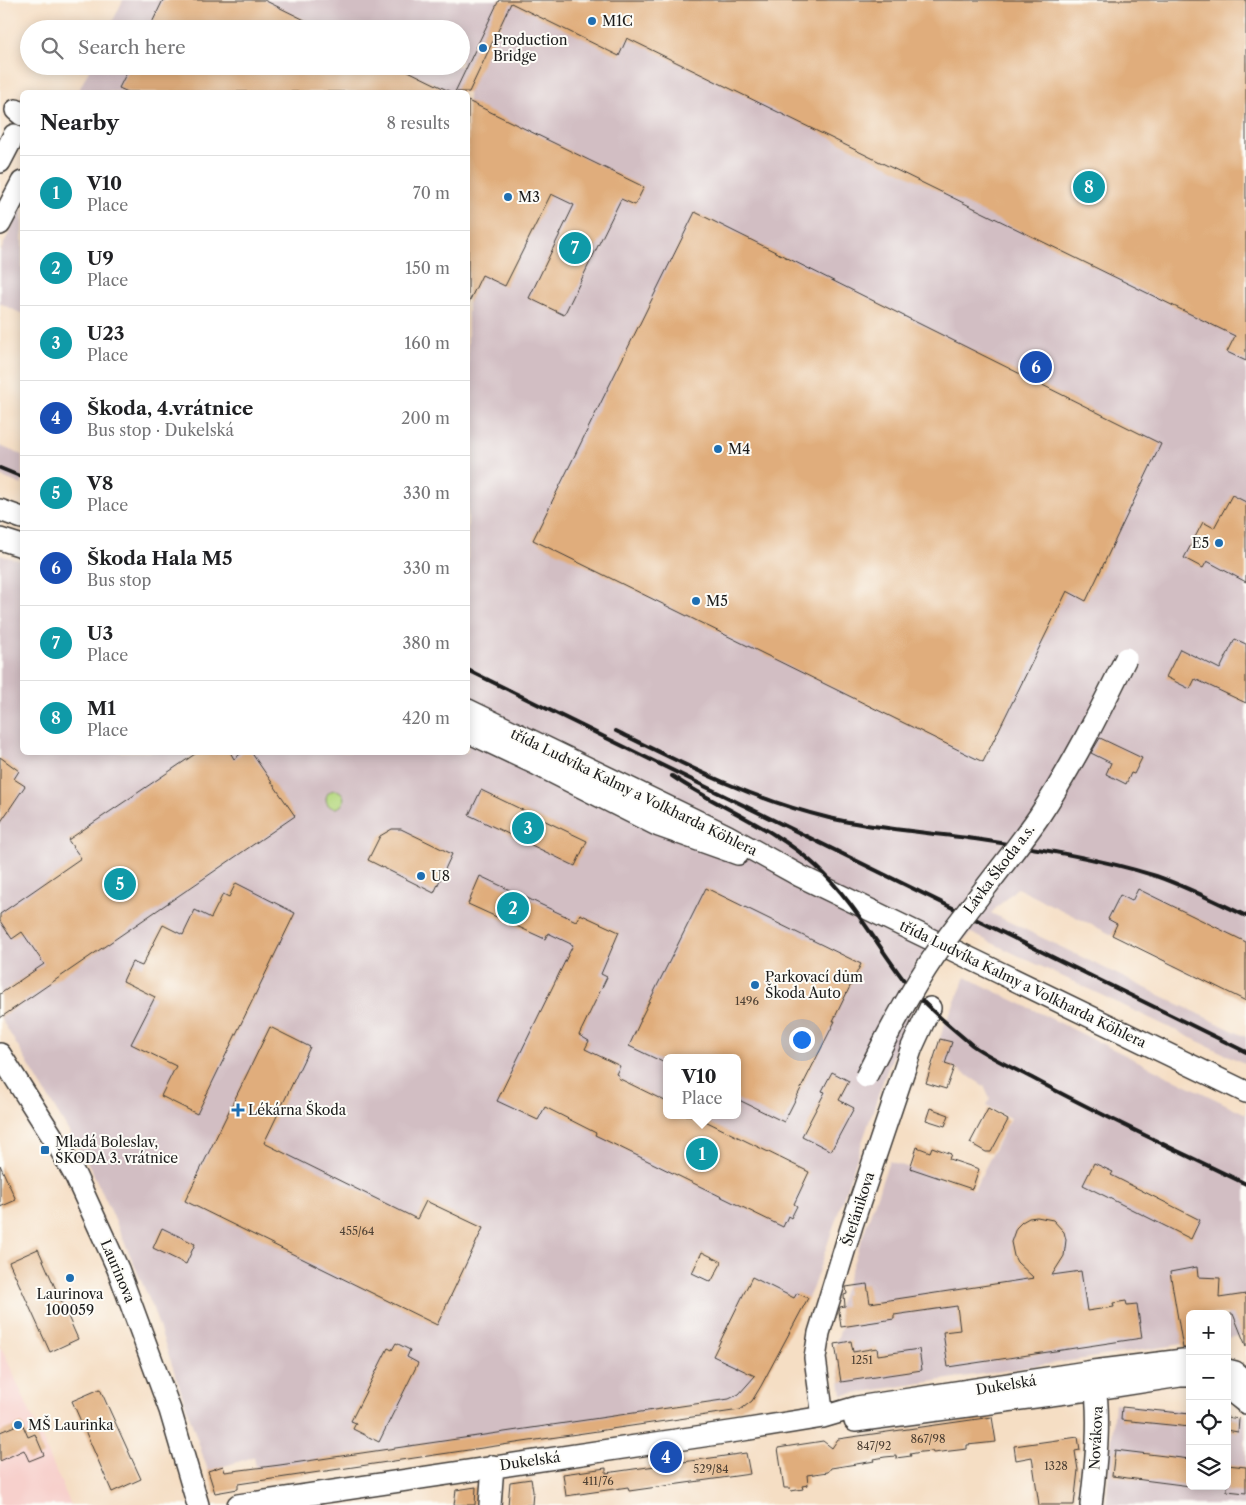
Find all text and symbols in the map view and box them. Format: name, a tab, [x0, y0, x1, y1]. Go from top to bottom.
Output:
place label: M1C	[602, 12, 633, 30]
marker: M1C	[586, 15, 598, 27]
search box	[20, 20, 470, 75]
place label: Production Bridge	[493, 31, 568, 65]
icon: search	[38, 34, 66, 62]
text: Search here	[78, 36, 186, 59]
marker: Production Bridge	[477, 42, 489, 54]
text: Nearby	[40, 110, 119, 135]
text: 8 results	[387, 113, 450, 133]
pin: 8	[1073, 168, 1105, 206]
text: V10	[87, 172, 122, 195]
text: 1	[52, 183, 60, 203]
text: 70 m	[413, 183, 450, 203]
place label: M3	[518, 188, 540, 206]
marker: M3	[502, 191, 514, 203]
text: Place	[87, 195, 128, 215]
pin: 7	[559, 229, 591, 267]
text: U9	[87, 247, 114, 270]
text: 2	[51, 258, 61, 278]
text: 150 m	[405, 258, 450, 278]
text: Place	[87, 270, 128, 290]
text: U23	[87, 322, 124, 345]
text: 3	[51, 333, 61, 353]
text: 160 m	[405, 333, 450, 353]
text: Place	[87, 345, 128, 365]
pin: 6	[1020, 348, 1052, 386]
text: Škoda, 4.vrátnice	[87, 397, 253, 420]
text: 4	[51, 408, 61, 428]
text: 200 m	[401, 408, 450, 428]
text: Bus stop · Dukelská	[87, 420, 234, 440]
place label: M4	[728, 440, 750, 458]
marker: M4	[712, 443, 724, 455]
text: V8	[87, 472, 113, 495]
text: 5	[52, 483, 60, 503]
text: 330 m	[403, 483, 450, 503]
text: Place	[87, 495, 128, 515]
place label: E5	[1192, 534, 1209, 552]
marker: E5	[1213, 537, 1225, 549]
text: Škoda Hala M5	[87, 547, 233, 570]
text: 6	[51, 558, 61, 578]
text: 330 m	[403, 558, 450, 578]
text: Bus stop	[87, 570, 151, 590]
place label: M5	[706, 592, 728, 610]
marker: M5	[690, 595, 702, 607]
text: U3	[87, 622, 113, 645]
text: 7	[52, 633, 60, 653]
text: 380 m	[402, 633, 450, 653]
text: Place	[87, 645, 128, 665]
text: M1	[87, 697, 116, 720]
text: 8	[51, 708, 61, 728]
text: 420 m	[402, 708, 450, 728]
text: Place	[87, 720, 128, 740]
street label: třída Ludvíka Kalmy a Volkharda Köhlera	[508, 724, 761, 860]
pin: 3	[512, 809, 544, 847]
street label: Lávka Škoda a.s.	[959, 820, 1038, 917]
pin: 5	[104, 865, 136, 903]
place label: U8	[431, 867, 450, 885]
marker: U8	[415, 870, 427, 882]
pin: 2	[497, 889, 529, 927]
street label: třída Ludvíka Kalmy a Volkharda Köhlera	[897, 916, 1150, 1052]
place label: Parkovací dům Škoda Auto	[765, 968, 863, 1002]
marker: Parkovací dům Škoda Auto	[749, 979, 761, 991]
house number: 1496	[735, 994, 759, 1008]
your location	[789, 1027, 815, 1053]
popup	[663, 1054, 741, 1119]
text: V10	[681, 1065, 717, 1088]
text: Place	[681, 1088, 723, 1108]
place label: Lékárna Škoda	[248, 1100, 347, 1119]
marker: Lékárna Škoda	[232, 1104, 244, 1116]
place label: Mladá Boleslav, ŠKODA 3. vrátnice	[55, 1133, 178, 1167]
pin: 1	[686, 1135, 718, 1173]
marker: Mladá Boleslav, ŠKODA 3. vrátnice	[39, 1144, 51, 1156]
street label: Štefánikova	[837, 1169, 879, 1248]
house number: 455/64	[340, 1224, 374, 1238]
street label: Laurinova	[97, 1237, 140, 1306]
marker: Laurinova 100059	[64, 1272, 76, 1284]
place label: Laurinova 100059	[37, 1285, 104, 1319]
map controls	[1186, 1310, 1231, 1490]
button: +	[1186, 1310, 1231, 1355]
house number: 1251	[851, 1353, 873, 1367]
button: −	[1186, 1355, 1231, 1400]
street label: Dukelská	[975, 1371, 1038, 1399]
button: locate	[1186, 1400, 1231, 1445]
street label: Novákova	[1085, 1405, 1107, 1471]
place label: MŠ Laurinka	[28, 1415, 114, 1434]
marker: MŠ Laurinka	[12, 1419, 24, 1431]
house number: 867/98	[911, 1432, 945, 1446]
pin: 4	[650, 1438, 682, 1476]
house number: 847/92	[857, 1439, 891, 1453]
button: layers	[1186, 1445, 1231, 1490]
street label: Dukelská	[499, 1448, 562, 1474]
house number: 1328	[1044, 1459, 1068, 1473]
house number: 529/84	[693, 1462, 729, 1476]
house number: 411/76	[582, 1474, 614, 1488]

